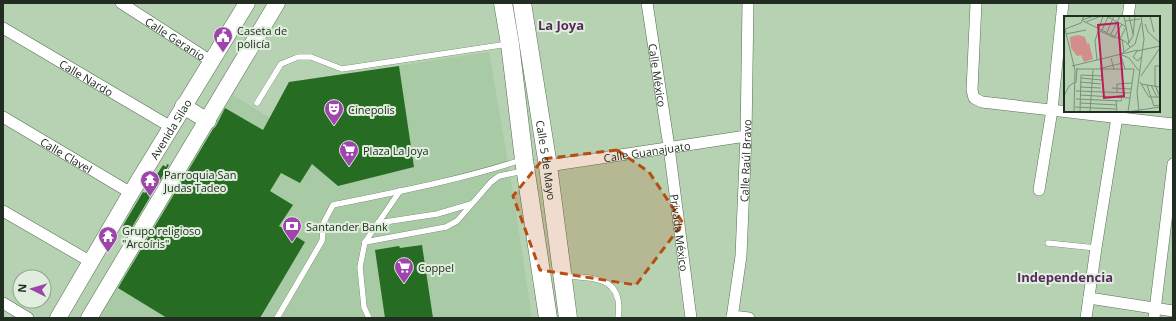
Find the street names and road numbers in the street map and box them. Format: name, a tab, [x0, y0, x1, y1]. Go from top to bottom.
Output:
street label: Calle Geranio	[143, 13, 209, 63]
street label: Calle México	[646, 42, 670, 108]
street label: Calle Nardo	[57, 56, 117, 99]
street label: Avenida Silao	[146, 95, 195, 162]
street label: Calle 5 de Mayo	[533, 119, 560, 201]
street label: Calle Raúl Bravo	[736, 119, 754, 202]
street label: Calle Clavel	[38, 134, 95, 176]
street label: Calle Guanajuato	[602, 137, 692, 165]
street label: Privada México	[668, 193, 692, 273]

